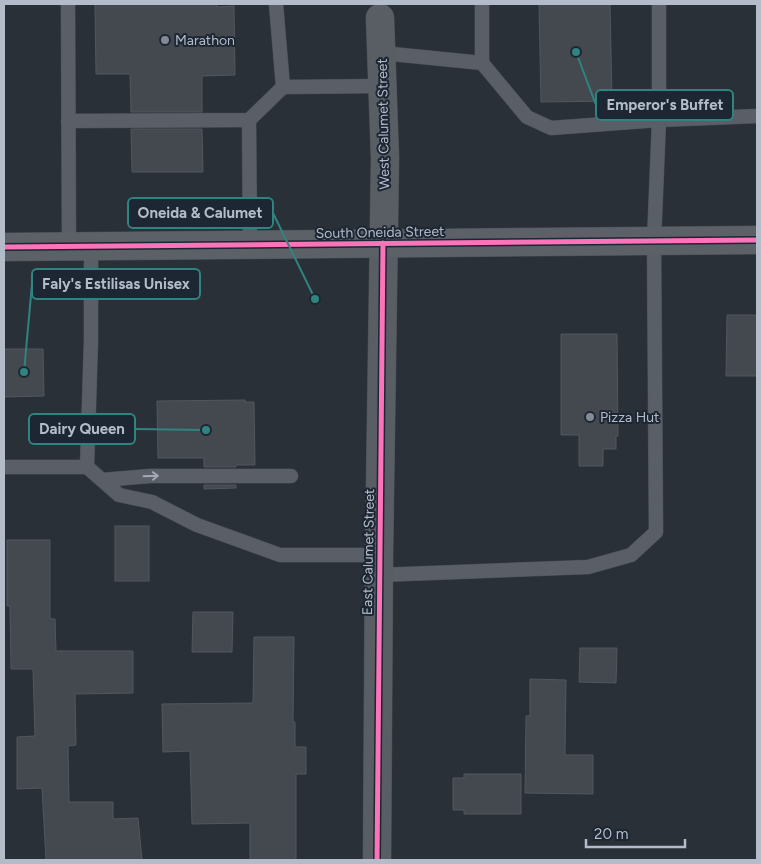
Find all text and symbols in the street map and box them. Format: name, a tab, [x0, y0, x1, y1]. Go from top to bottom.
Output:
place label: Marathon	[175, 32, 235, 49]
marker: Marathon	[159, 34, 171, 46]
street label: West Calumet Street	[374, 58, 393, 190]
callout: Emperor's Buffet	[596, 90, 733, 120]
text: Emperor's Buffet	[606, 96, 724, 114]
callout: Oneida & Calumet	[128, 198, 273, 228]
text: Oneida & Calumet	[138, 204, 262, 222]
street label: South Oneida Street	[316, 223, 444, 242]
callout: Faly's Estilisas Unisex	[32, 269, 200, 299]
text: Faly's Estilisas Unisex	[42, 275, 190, 293]
place label: Pizza Hut	[600, 409, 659, 426]
marker: Pizza Hut	[584, 411, 596, 423]
callout: Dairy Queen	[29, 414, 135, 444]
text: Dairy Queen	[39, 420, 125, 438]
one-way arrow	[143, 472, 159, 481]
street label: East Calumet Street	[359, 489, 378, 615]
scale bar	[586, 816, 685, 848]
text: 20 m	[594, 825, 628, 843]

